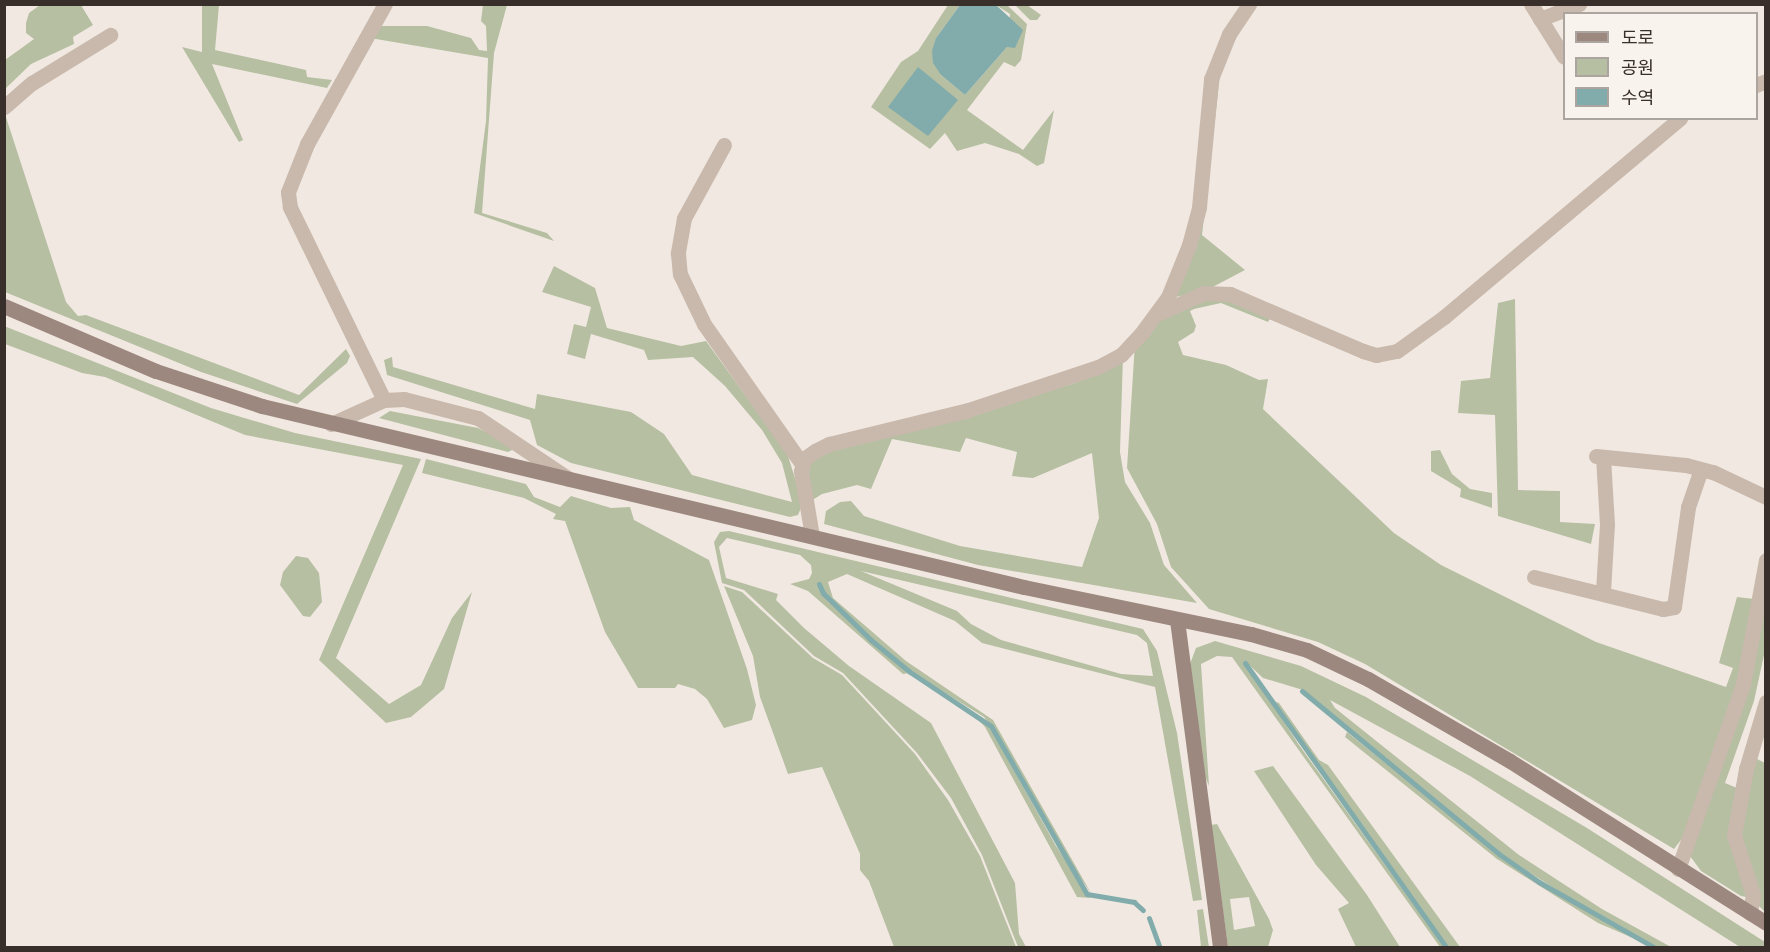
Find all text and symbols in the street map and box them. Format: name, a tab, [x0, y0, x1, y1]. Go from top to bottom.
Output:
legend	[1563, 12, 1758, 120]
text: 도로	[1621, 28, 1654, 51]
text: 공원	[1621, 58, 1654, 81]
text: 수역	[1621, 88, 1654, 111]

